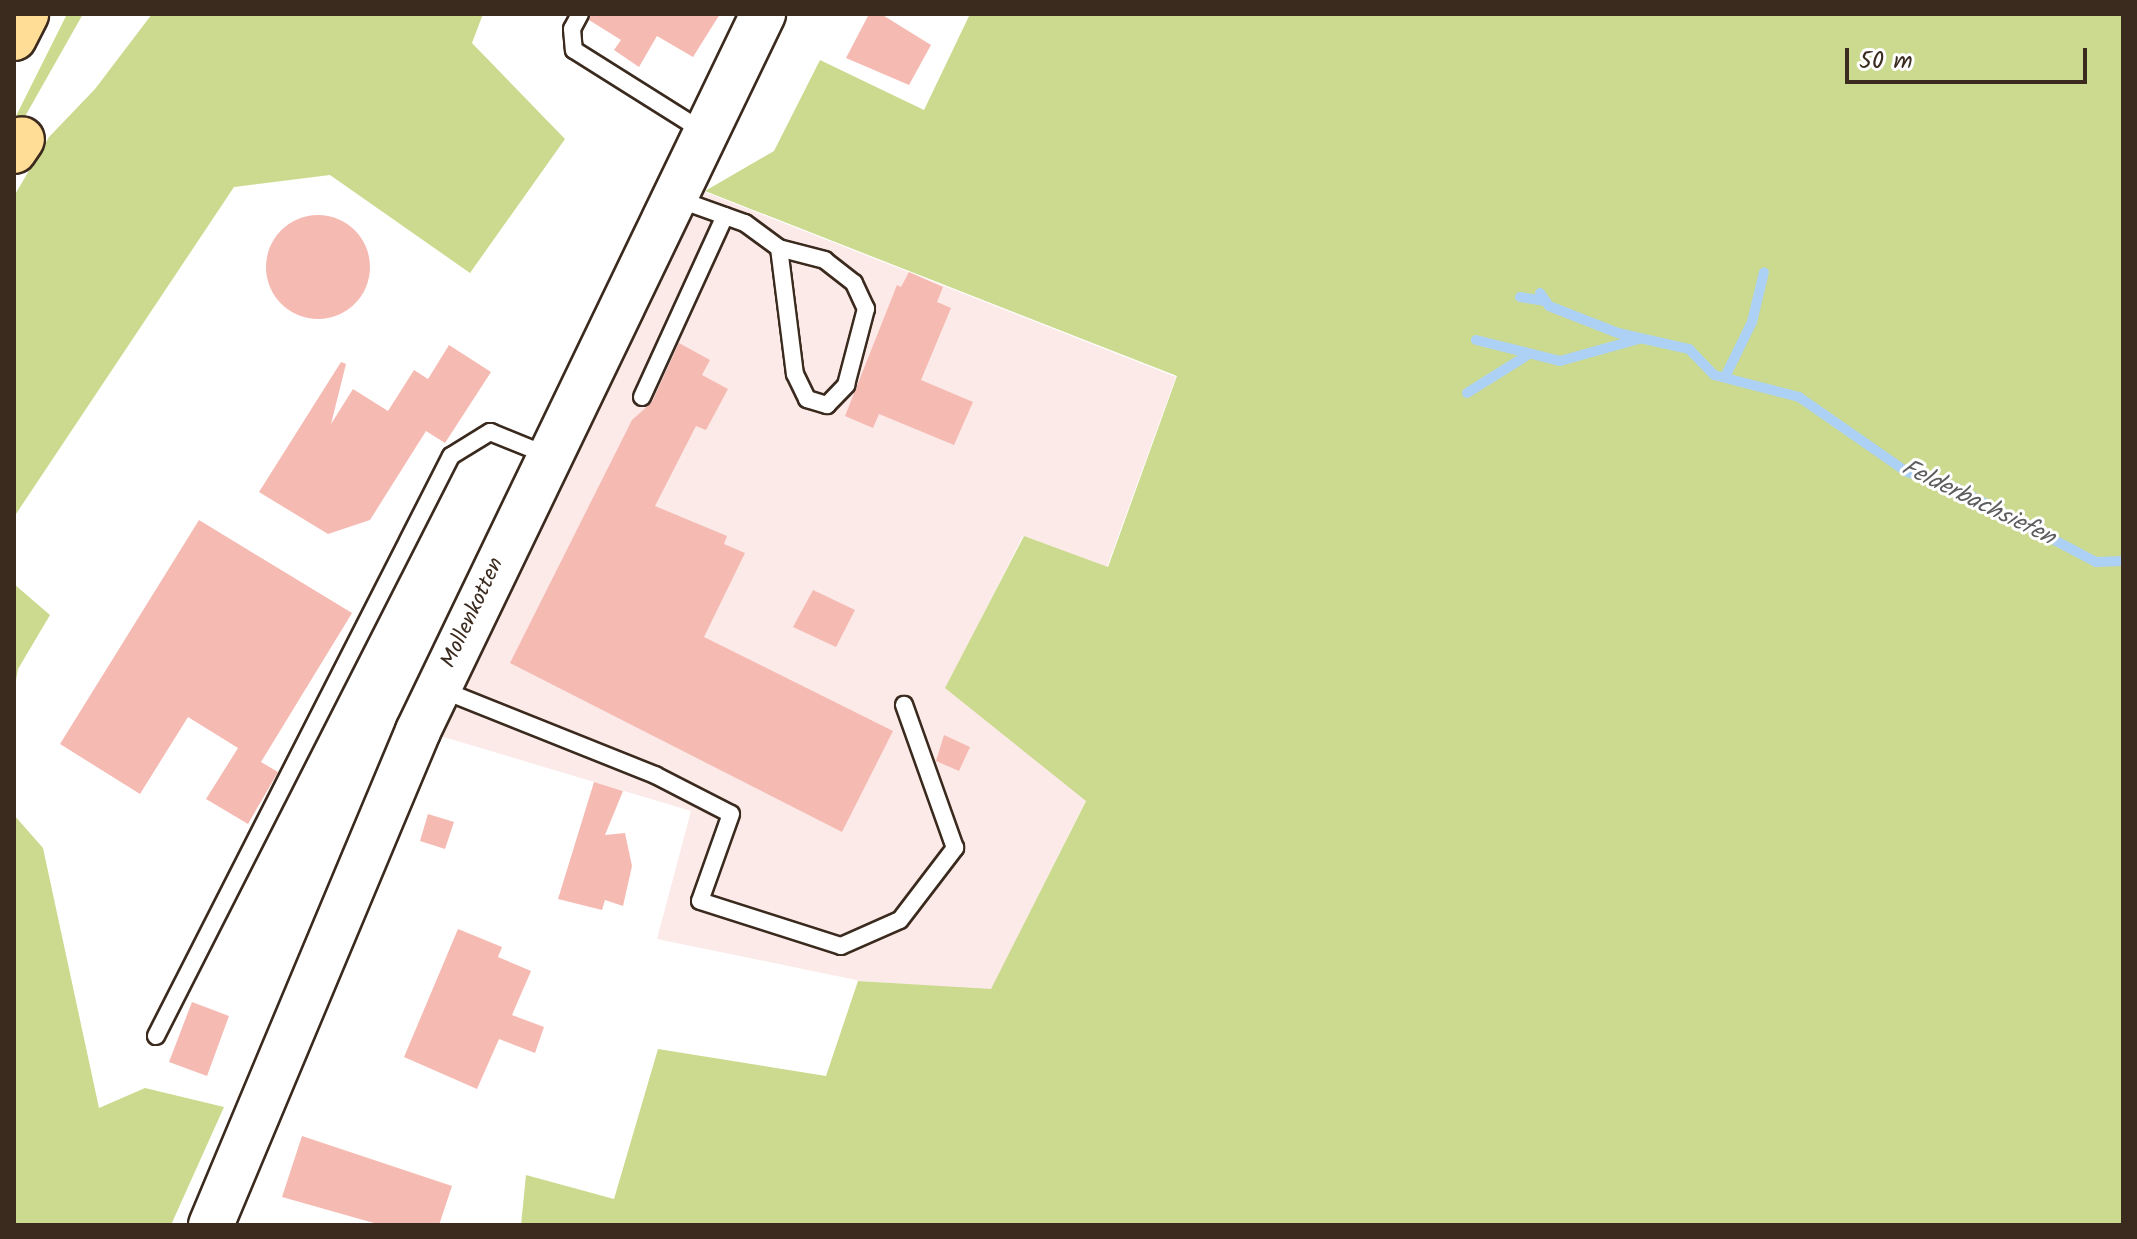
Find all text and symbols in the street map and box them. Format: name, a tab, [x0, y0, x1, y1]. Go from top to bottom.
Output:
scale bar	[1849, 32, 2091, 82]
text: 50 m	[1859, 42, 1913, 81]
water label: Felderbachsiefen	[1897, 454, 2059, 552]
street label: Mollenkotten	[436, 554, 510, 672]

